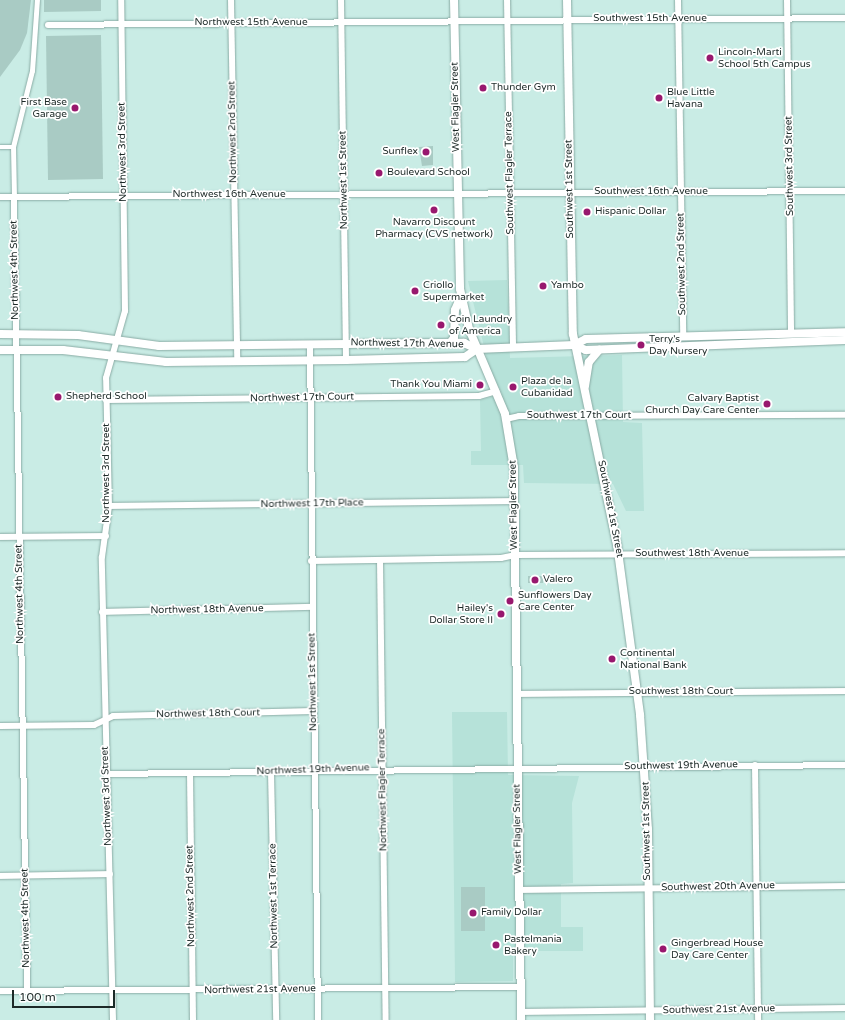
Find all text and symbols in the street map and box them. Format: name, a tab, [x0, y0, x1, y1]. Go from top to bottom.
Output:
street label: Southwest 15th Avenue	[593, 13, 707, 25]
street label: Northwest 15th Avenue	[194, 17, 308, 29]
place label: Lincoln-Marti School 5th Campus	[718, 46, 811, 70]
marker: Lincoln-Marti School 5th Campus	[705, 53, 715, 63]
street label: West Flagler Street	[449, 62, 463, 152]
street label: Northwest 2nd Street	[226, 81, 240, 183]
place label: Thunder Gym	[491, 82, 556, 94]
marker: Thunder Gym	[478, 83, 488, 93]
place label: Blue Little Havana	[667, 86, 715, 110]
marker: Blue Little Havana	[654, 93, 664, 103]
place label: First Base Garage	[21, 96, 67, 120]
street label: Northwest 3rd Street	[116, 102, 130, 202]
marker: First Base Garage	[70, 103, 80, 113]
street label: Southwest Flagler Terrace	[503, 111, 517, 235]
street label: Southwest 3rd Street	[783, 116, 797, 216]
street label: Northwest 1st Street	[337, 131, 351, 229]
street label: Southwest 1st Street	[563, 139, 577, 239]
place label: Sunflex	[383, 146, 418, 158]
marker: Sunflex	[421, 147, 431, 157]
place label: Boulevard School	[387, 167, 470, 179]
marker: Boulevard School	[374, 168, 384, 178]
street label: Southwest 16th Avenue	[594, 186, 708, 198]
street label: Northwest 16th Avenue	[172, 189, 286, 201]
marker: Navarro Discount Pharmacy (CVS network)	[429, 205, 439, 215]
place label: Hispanic Dollar	[595, 206, 666, 218]
marker: Hispanic Dollar	[582, 207, 592, 217]
street label: Southwest 2nd Street	[675, 213, 689, 315]
place label: Navarro Discount Pharmacy (CVS network)	[375, 216, 493, 240]
street label: Northwest 4th Street	[8, 220, 22, 320]
place label: Criollo Supermarket	[423, 279, 484, 302]
place label: Yambo	[551, 280, 584, 292]
marker: Yambo	[538, 281, 548, 291]
marker: Criollo Supermarket	[410, 286, 420, 296]
place label: Coin Laundry of America	[449, 313, 512, 336]
marker: Coin Laundry of America	[436, 320, 446, 330]
place label: Terry's Day Nursery	[649, 333, 707, 356]
street label: Northwest 17th Avenue	[350, 337, 464, 351]
marker: Terry's Day Nursery	[636, 340, 646, 350]
place label: Plaza de la Cubanidad	[521, 375, 573, 398]
place label: Thank You Miami	[390, 379, 472, 391]
marker: Thank You Miami	[475, 380, 485, 390]
marker: Plaza de la Cubanidad	[508, 382, 518, 392]
place label: Shepherd School	[66, 391, 147, 403]
street label: Northwest 17th Court	[250, 391, 354, 405]
marker: Shepherd School	[53, 392, 63, 402]
place label: Calvary Baptist Church Day Care Center	[645, 392, 759, 416]
marker: Calvary Baptist Church Day Care Center	[762, 399, 772, 409]
street label: Southwest 17th Court	[527, 410, 631, 422]
street label: Northwest 3rd Street	[101, 423, 113, 523]
street label: Southwest 1st Street	[595, 459, 625, 559]
street label: West Flagler Street	[507, 460, 521, 550]
street label: Northwest 17th Place	[260, 497, 364, 511]
street label: Northwest 4th Street	[13, 544, 27, 644]
street label: Southwest 18th Avenue	[635, 548, 749, 560]
place label: Valero	[543, 574, 573, 586]
marker: Valero	[530, 575, 540, 585]
place label: Sunflowers Day Care Center	[518, 589, 592, 612]
marker: Sunflowers Day Care Center	[505, 596, 515, 606]
place label: Hailey's Dollar Store II	[429, 602, 493, 626]
street label: Northwest 18th Avenue	[150, 603, 264, 617]
marker: Hailey's Dollar Store II	[496, 609, 506, 619]
street label: Northwest 1st Street	[306, 633, 320, 731]
place label: Continental National Bank	[620, 647, 687, 670]
marker: Continental National Bank	[607, 654, 617, 664]
street label: Southwest 18th Court	[629, 686, 733, 698]
street label: Northwest 18th Court	[156, 707, 260, 721]
street label: Northwest Flagler Terrace	[376, 729, 390, 851]
street label: Northwest 3rd Street	[99, 746, 115, 846]
street label: Southwest 19th Avenue	[624, 759, 738, 773]
street label: Northwest 19th Avenue	[256, 762, 370, 778]
street label: Southwest 1st Street	[640, 781, 654, 881]
street label: West Flagler Street	[511, 784, 525, 874]
street label: Northwest 1st Terrace	[267, 843, 281, 949]
street label: Northwest 2nd Street	[184, 845, 198, 947]
street label: Northwest 4th Street	[19, 868, 33, 968]
street label: Southwest 20th Avenue	[661, 880, 775, 894]
place label: Family Dollar	[481, 907, 542, 919]
marker: Family Dollar	[468, 908, 478, 918]
place label: Pastelmania Bakery	[504, 933, 562, 956]
place label: Gingerbread House Day Care Center	[671, 937, 763, 960]
marker: Pastelmania Bakery	[491, 940, 501, 950]
marker: Gingerbread House Day Care Center	[658, 944, 668, 954]
scale bar	[14, 982, 117, 1008]
street label: Northwest 21st Avenue	[204, 983, 316, 997]
text: 100 m	[19, 990, 56, 1004]
street label: Southwest 21st Avenue	[663, 1003, 775, 1017]

